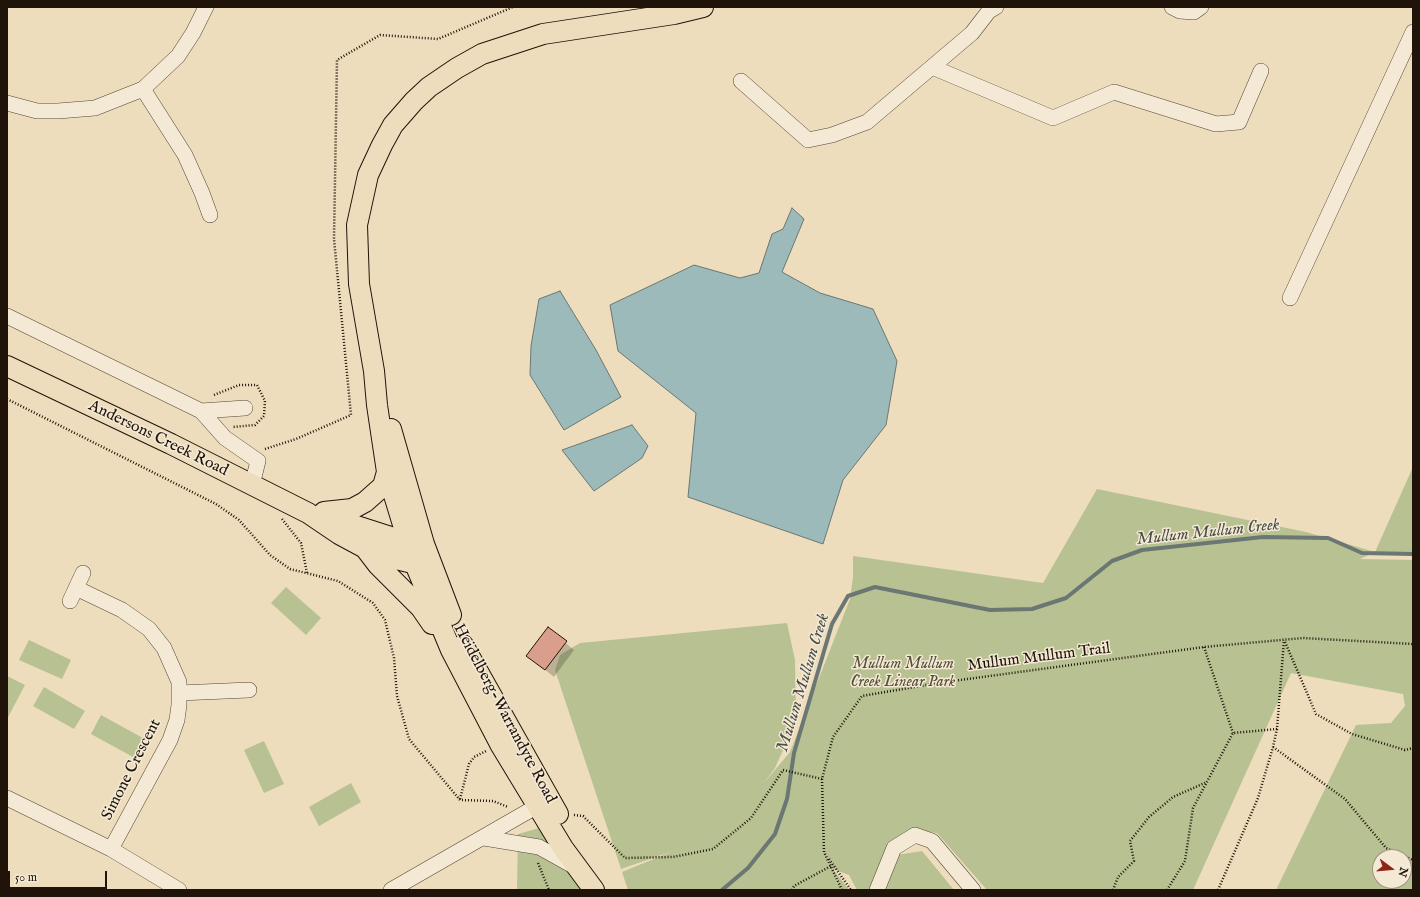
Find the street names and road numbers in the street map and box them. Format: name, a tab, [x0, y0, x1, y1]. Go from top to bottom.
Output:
street label: Andersons Creek Road	[85, 397, 231, 481]
street label: Heidelberg-Warrandyte Road	[448, 621, 560, 807]
street label: Mullum Mullum Trail	[966, 640, 1112, 676]
street label: Simone Crescent	[98, 716, 166, 824]

